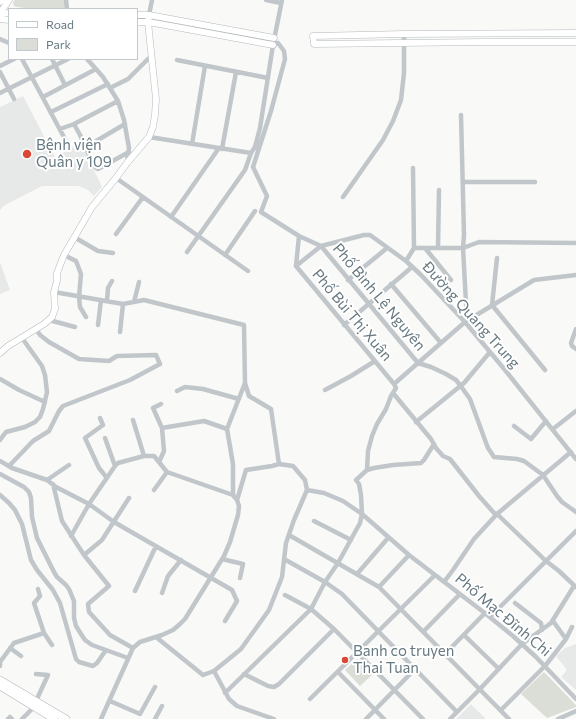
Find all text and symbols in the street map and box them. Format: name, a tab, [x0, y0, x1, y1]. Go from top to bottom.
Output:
legend	[8, 8, 138, 60]
text: Road	[46, 17, 74, 31]
text: Park	[46, 37, 71, 51]
place label: Bệnh viện Quân y 109	[36, 136, 112, 171]
marker: Bệnh viện Quân y 109	[21, 148, 33, 160]
street label: Phố Bình Lệ Nguyên	[329, 240, 429, 354]
street label: Đường Quang Trung	[418, 258, 524, 372]
street label: Phố Bùi Thị Xuân	[308, 265, 396, 365]
street label: Phố Mạc Đĩnh Chi	[451, 570, 555, 660]
place label: Banh co truyen Thai Tuan	[353, 642, 454, 677]
marker: Banh co truyen Thai Tuan	[340, 655, 350, 665]

